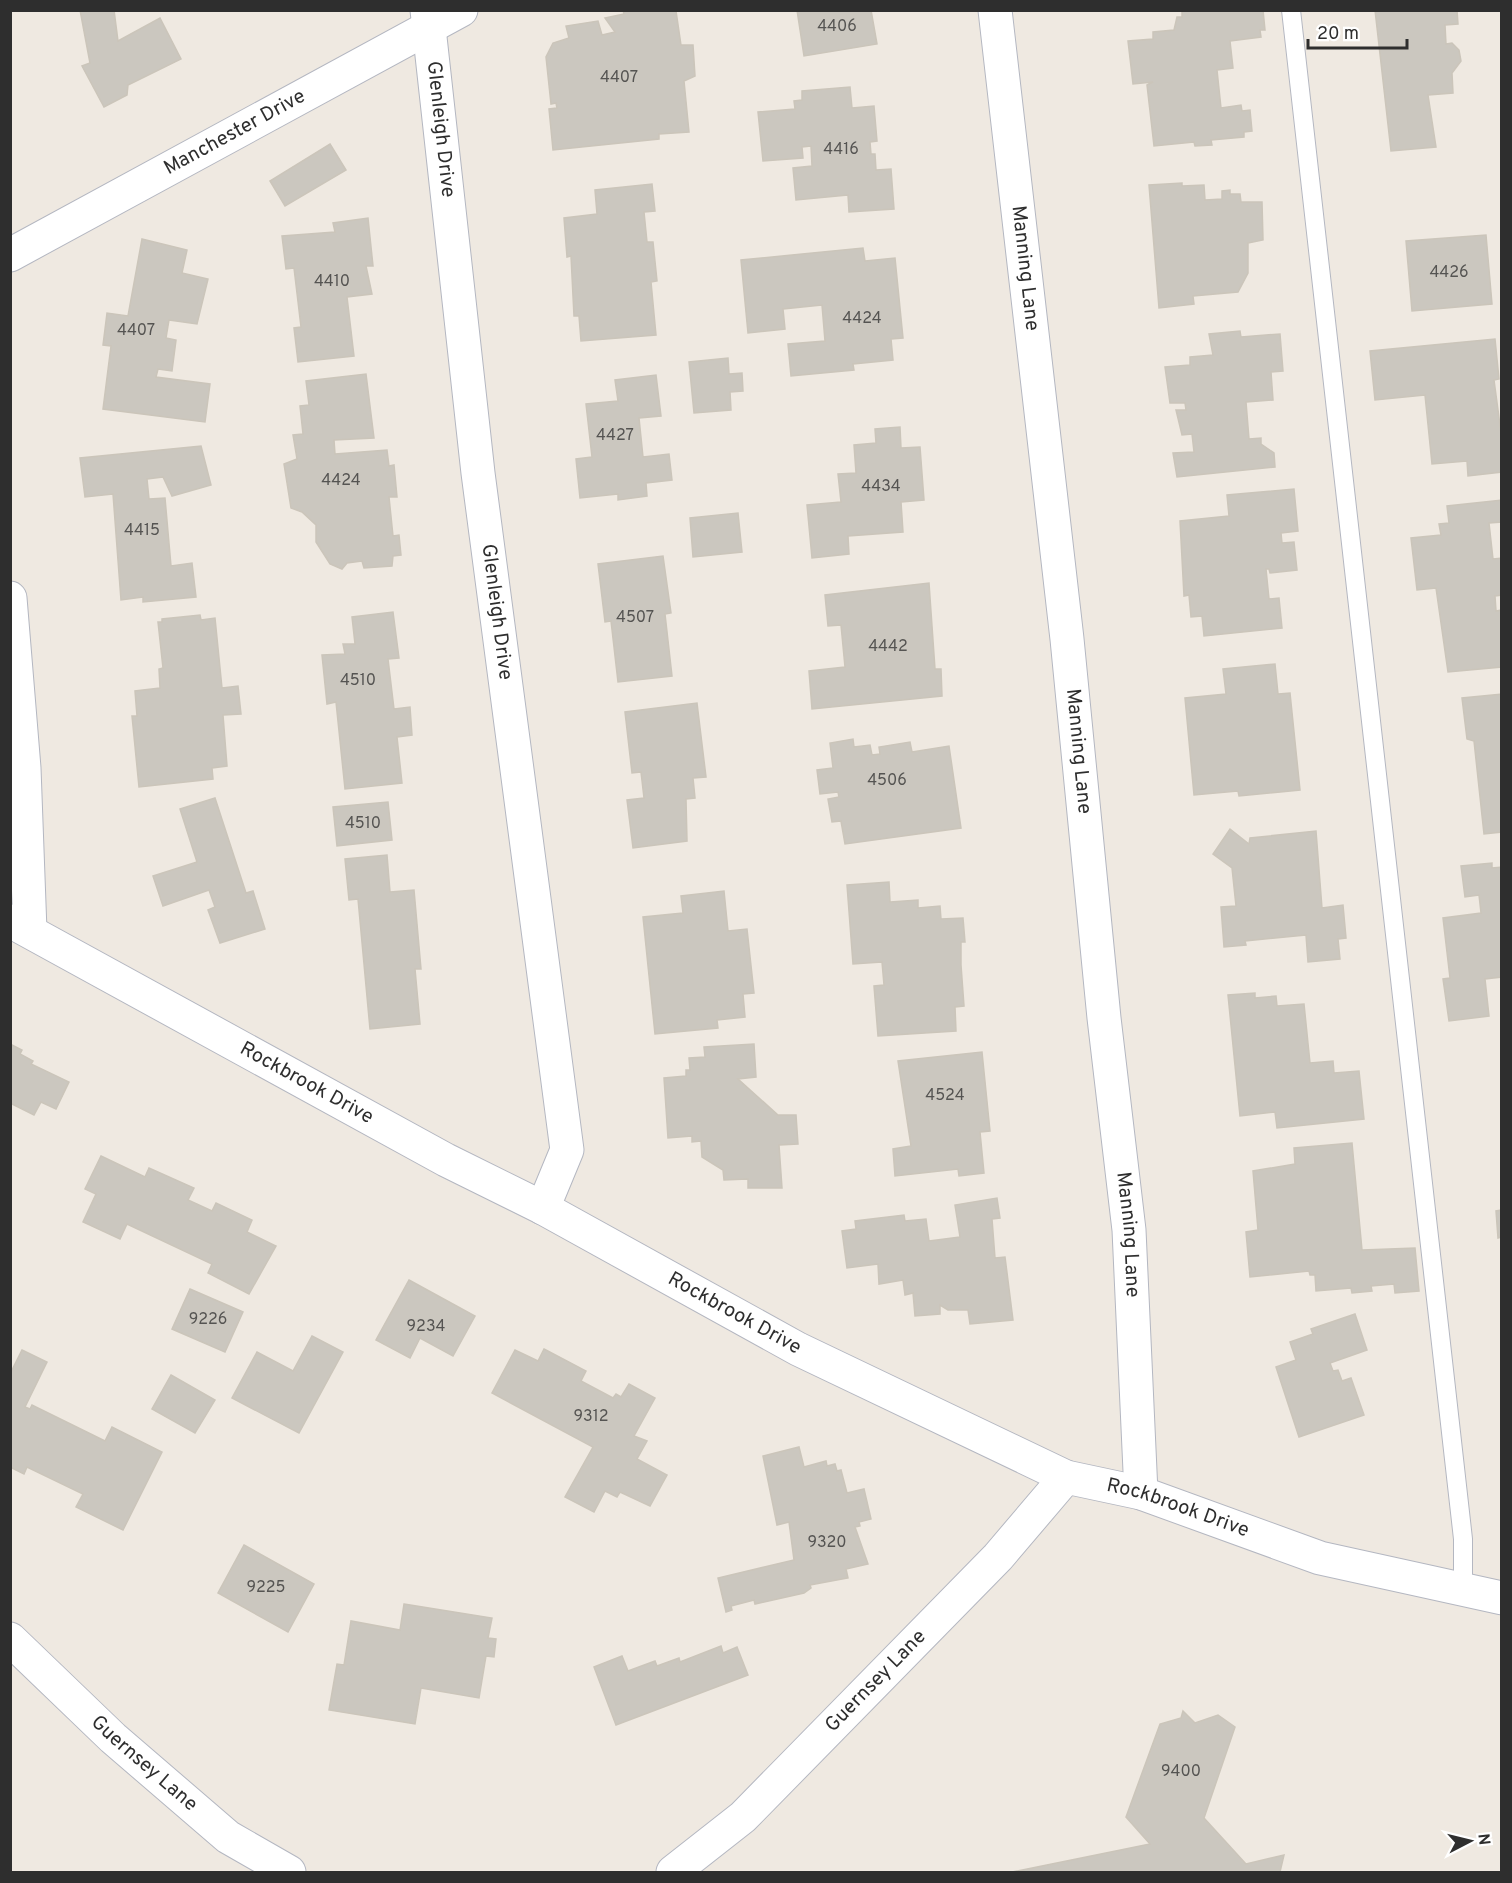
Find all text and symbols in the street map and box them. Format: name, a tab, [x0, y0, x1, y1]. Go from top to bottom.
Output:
scale bar	[1308, 12, 1407, 50]
house number: 4406	[817, 17, 857, 37]
text: 20 m	[1317, 23, 1359, 46]
street label: Glenleigh Drive	[420, 60, 461, 199]
house number: 4407	[600, 68, 638, 88]
street label: Manchester Drive	[160, 84, 310, 182]
house number: 4416	[823, 140, 859, 160]
street label: Manning Lane	[1004, 204, 1045, 332]
house number: 4426	[1429, 263, 1469, 283]
house number: 4410	[314, 272, 350, 292]
house number: 4424	[842, 309, 882, 329]
house number: 4407	[117, 321, 155, 341]
house number: 4427	[596, 426, 634, 446]
house number: 4424	[321, 471, 361, 491]
house number: 4434	[861, 477, 901, 497]
house number: 4415	[124, 521, 160, 541]
street label: Glenleigh Drive	[474, 542, 518, 682]
house number: 4507	[616, 608, 654, 628]
house number: 4442	[868, 637, 908, 657]
house number: 4510	[340, 671, 376, 691]
street label: Manning Lane	[1059, 687, 1097, 815]
house number: 4506	[867, 771, 907, 791]
house number: 4510	[345, 814, 381, 834]
street label: Rockbrook Drive	[235, 1036, 378, 1131]
house number: 4524	[925, 1086, 965, 1106]
street label: Manning Lane	[1109, 1171, 1145, 1298]
street label: Rockbrook Drive	[663, 1266, 806, 1361]
house number: 9226	[189, 1310, 227, 1330]
house number: 9234	[407, 1317, 446, 1337]
house number: 9312	[574, 1407, 608, 1427]
street label: Rockbrook Drive	[1104, 1473, 1252, 1544]
house number: 9320	[808, 1533, 846, 1553]
house number: 9225	[246, 1578, 286, 1598]
street label: Guernsey Lane	[820, 1624, 932, 1738]
street label: Guernsey Lane	[85, 1710, 203, 1818]
house number: 9400	[1161, 1762, 1201, 1782]
north arrow	[1440, 1811, 1500, 1871]
text: N	[1472, 1832, 1494, 1846]

